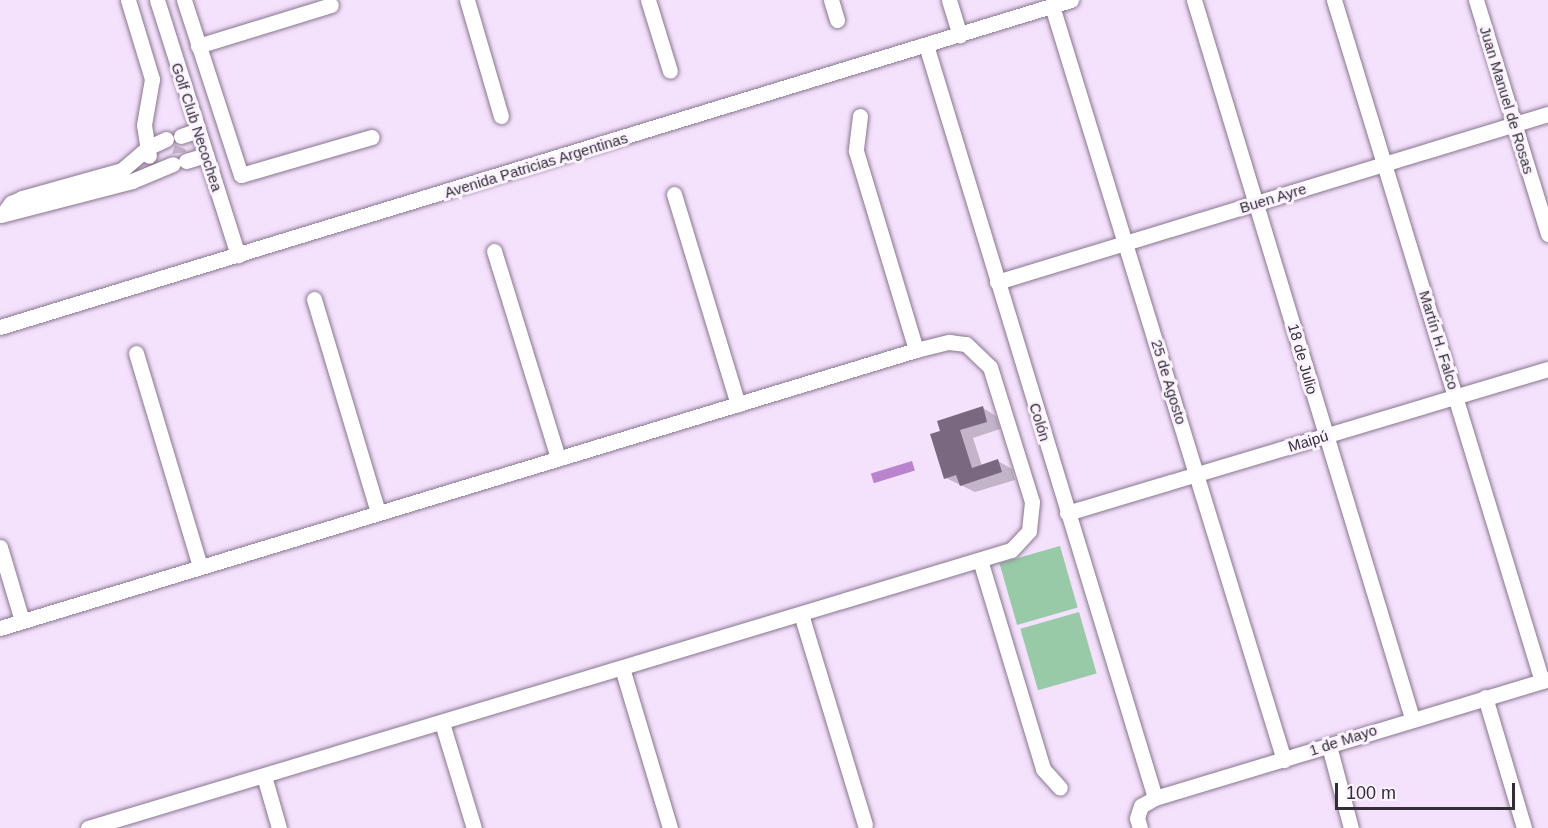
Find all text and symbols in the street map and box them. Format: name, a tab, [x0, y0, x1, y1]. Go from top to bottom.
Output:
street label: Juan Manuel de Rosas	[1476, 24, 1538, 176]
street label: Golf Club Necochea	[168, 60, 226, 194]
street label: Avenida Patricias Argentinas	[442, 128, 630, 202]
street label: Buen Ayre	[1237, 179, 1309, 217]
street label: Martín H. Falco	[1415, 288, 1463, 392]
street label: 18 de Julio	[1284, 322, 1322, 396]
street label: 25 de Agosto	[1147, 337, 1191, 427]
street label: Colón	[1026, 401, 1054, 443]
street label: Maipú	[1286, 426, 1330, 456]
street label: 1 de Mayo	[1307, 721, 1379, 759]
scale bar	[1338, 771, 1518, 809]
text: 100 m	[1346, 783, 1396, 803]

